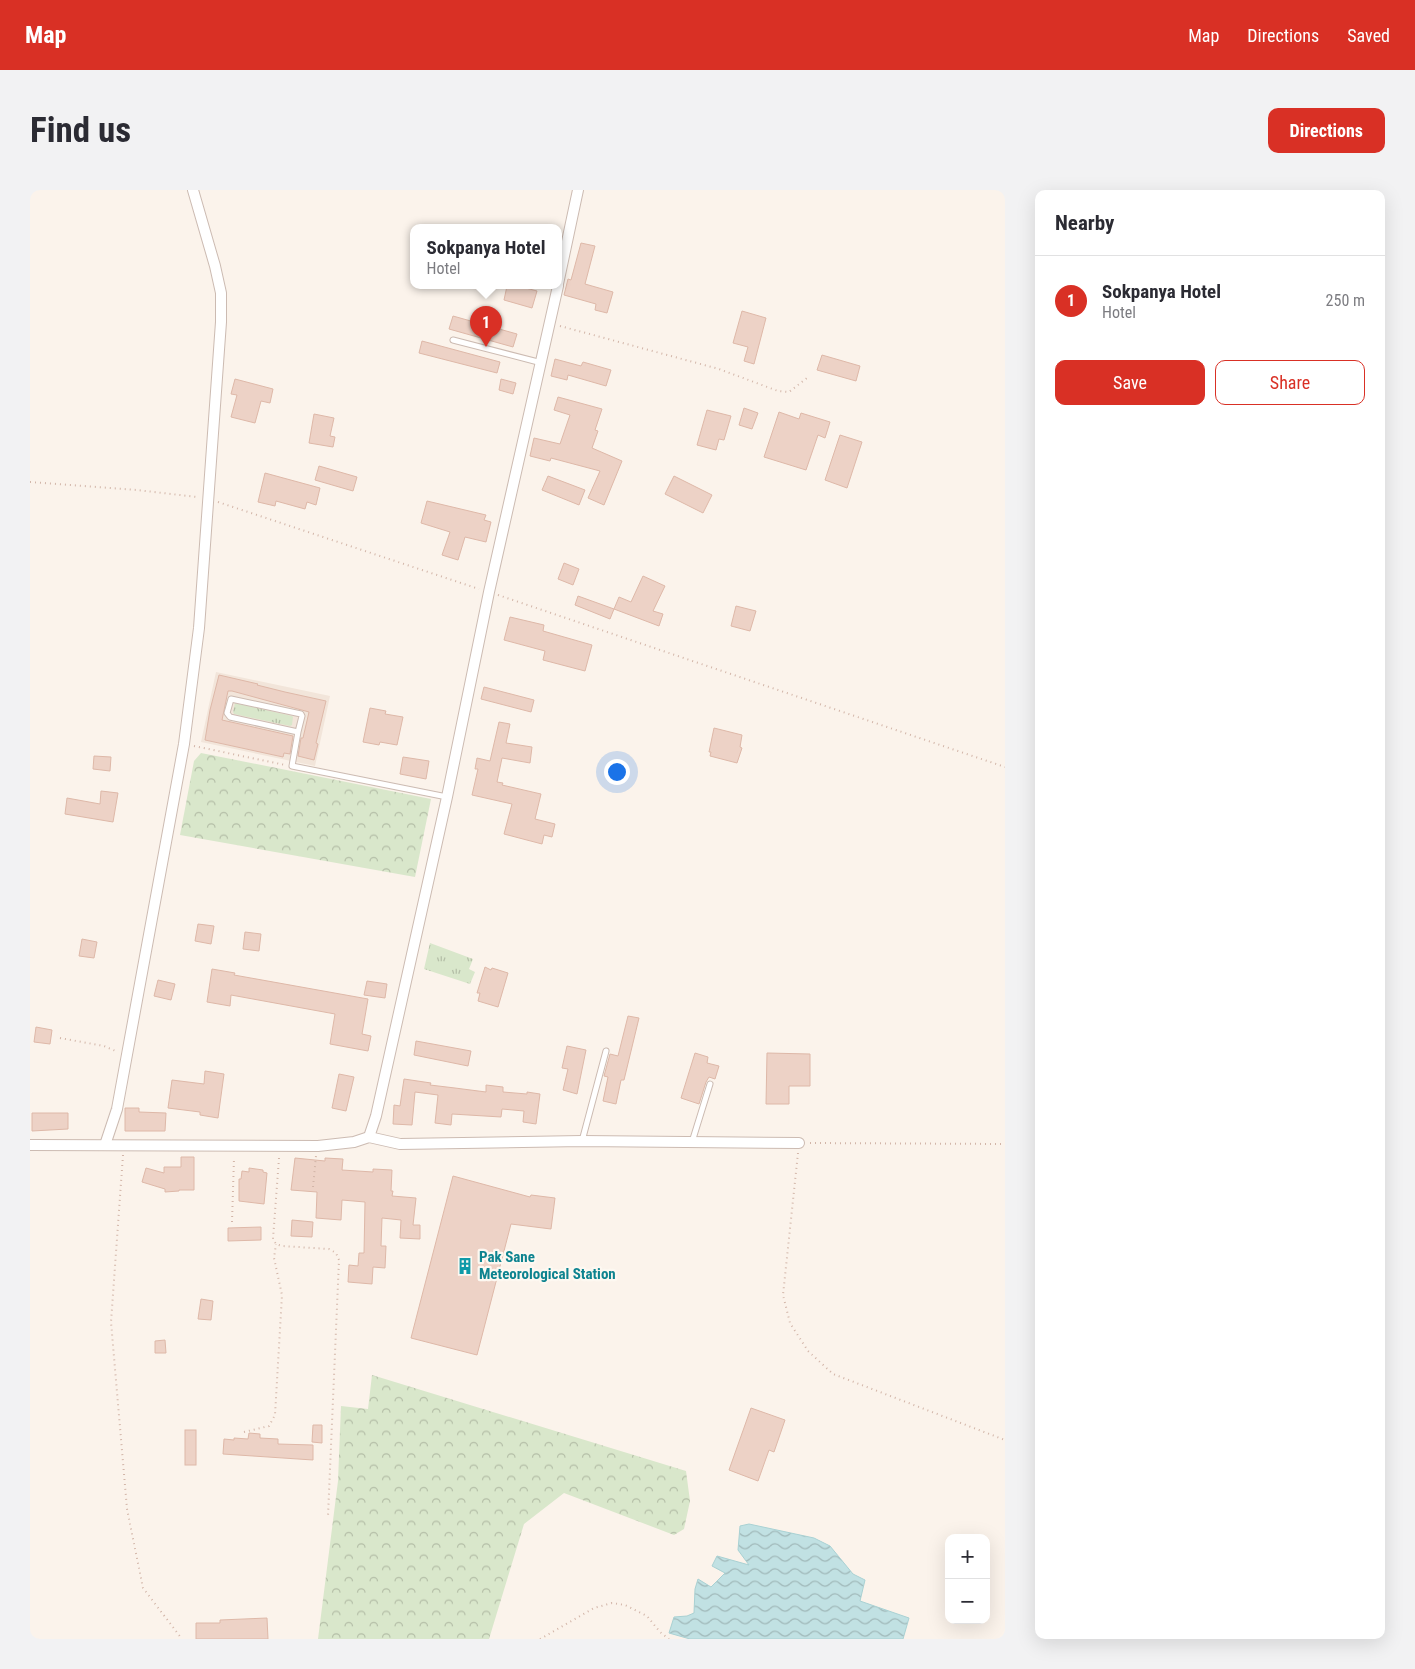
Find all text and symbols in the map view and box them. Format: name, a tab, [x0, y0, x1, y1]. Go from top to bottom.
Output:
text: Map	[25, 21, 66, 49]
text: Map	[1188, 25, 1219, 46]
text: Directions	[1247, 25, 1319, 46]
text: Saved	[1347, 25, 1390, 46]
button: Directions	[1268, 108, 1385, 153]
text: Find us	[30, 110, 131, 151]
text: Nearby	[1055, 211, 1114, 235]
popup	[410, 224, 562, 289]
text: Sokpanya Hotel	[427, 236, 545, 259]
text: Hotel	[427, 259, 460, 278]
text: Sokpanya Hotel	[1102, 280, 1221, 303]
text: 1	[1067, 291, 1075, 310]
text: 250 m	[1326, 291, 1365, 310]
text: Hotel	[1102, 303, 1136, 322]
pin: 1	[470, 306, 502, 347]
button: Save	[1055, 360, 1205, 405]
button: Share	[1215, 360, 1365, 405]
your location	[604, 759, 630, 785]
place label: Pak Sane Meteorological Station	[479, 1248, 616, 1283]
building icon: Pak Sane Meteorological Station	[455, 1256, 475, 1276]
map controls	[945, 1534, 990, 1624]
button: +	[945, 1534, 990, 1579]
button: −	[945, 1579, 990, 1624]

